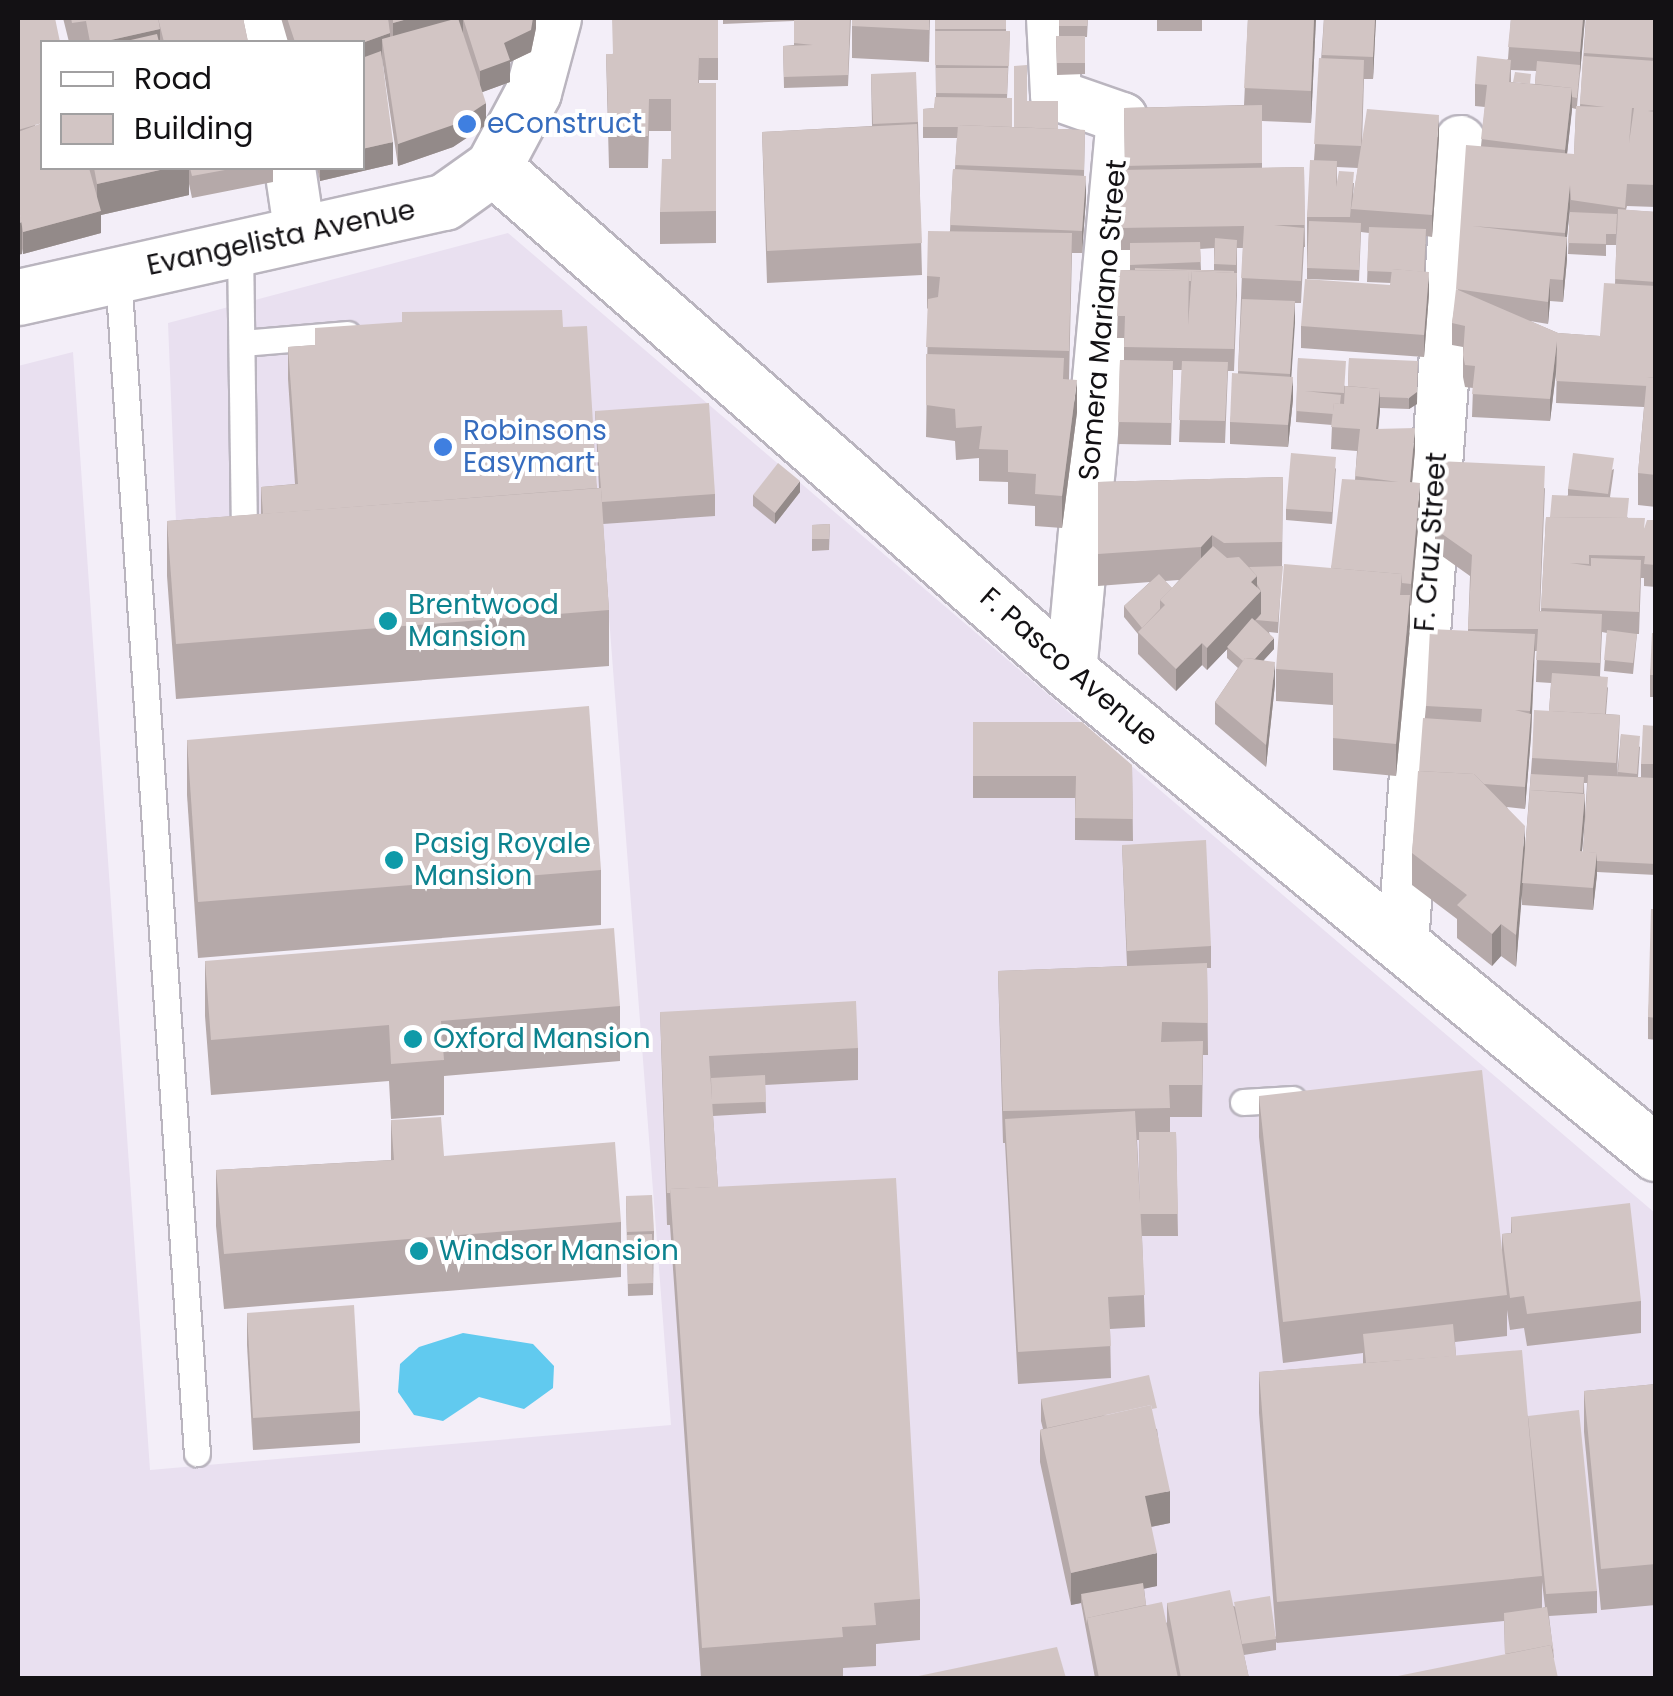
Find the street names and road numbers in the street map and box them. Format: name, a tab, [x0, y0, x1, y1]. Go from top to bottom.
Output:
street label: Somera Mariano Street	[1072, 158, 1134, 482]
street label: Evangelista Avenue	[144, 193, 418, 283]
street label: F. Cruz Street	[1408, 451, 1454, 633]
street label: F. Pasco Avenue	[973, 581, 1165, 753]

